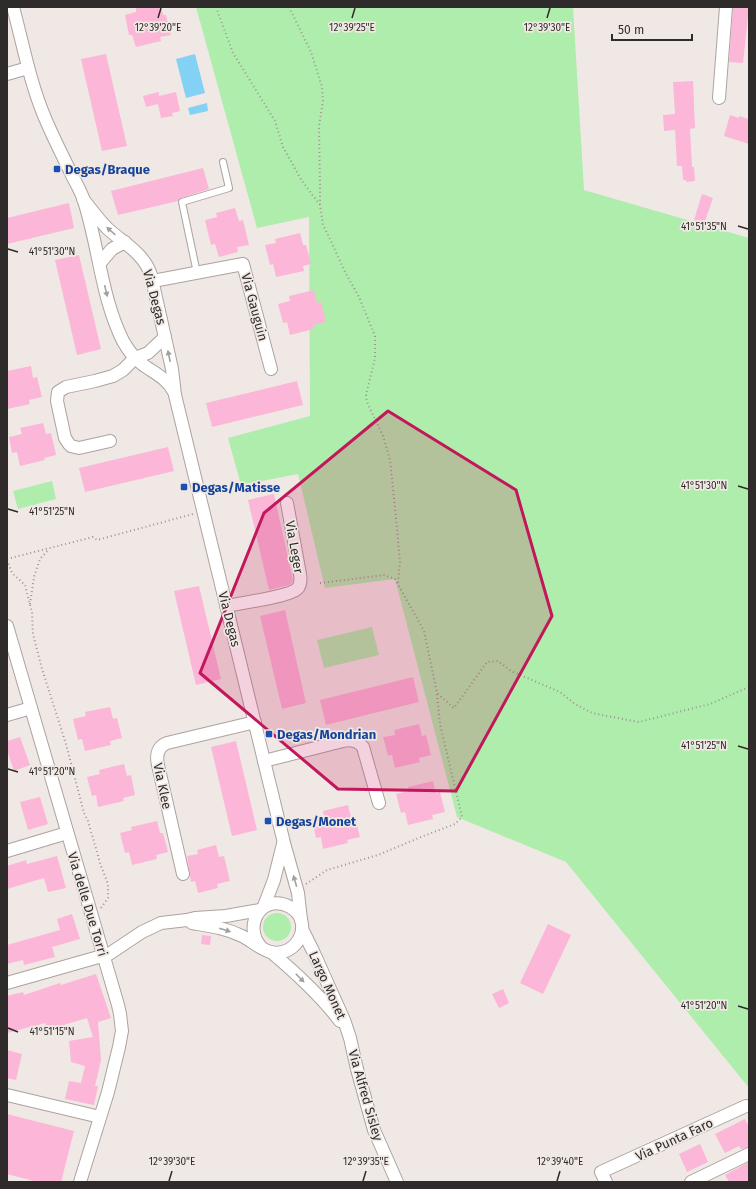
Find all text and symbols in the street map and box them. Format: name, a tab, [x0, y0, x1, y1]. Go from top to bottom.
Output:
scale bar	[612, 16, 692, 42]
text: 12°39'20"E	[135, 22, 181, 34]
text: 12°39'25"E	[329, 22, 375, 34]
text: 12°39'30"E	[524, 22, 570, 34]
text: 50 m	[618, 23, 644, 37]
place label: Degas/Braque	[65, 162, 150, 177]
marker: Degas/Braque	[52, 164, 62, 174]
text: 41°51'35"N	[681, 221, 727, 233]
one-way arrow	[106, 226, 116, 236]
text: 41°51'30"N	[29, 246, 75, 258]
street label: Via Degas	[140, 268, 169, 326]
street label: Via Gauguin	[238, 272, 271, 343]
one-way arrow	[104, 285, 110, 298]
one-way arrow	[166, 350, 172, 362]
place label: Degas/Matisse	[192, 480, 280, 495]
text: 41°51'30"N	[681, 480, 727, 492]
marker: Degas/Matisse	[179, 482, 189, 492]
text: 41°51'25"N	[29, 506, 75, 518]
street label: Via Leger	[282, 520, 307, 575]
street label: Via Degas	[215, 590, 244, 648]
place label: Degas/Mondrian	[277, 727, 376, 742]
marker: Degas/Mondrian	[264, 729, 274, 739]
text: 41°51'25"N	[681, 740, 727, 752]
street label: Via Klee	[150, 762, 175, 811]
text: 41°51'20"N	[29, 766, 75, 778]
place label: Degas/Monet	[276, 814, 357, 829]
marker: Degas/Monet	[263, 816, 273, 826]
street label: Via delle Due Torri	[65, 850, 111, 958]
one-way arrow	[292, 875, 298, 887]
one-way arrow	[219, 927, 231, 933]
street label: Largo Monet	[306, 949, 349, 1022]
one-way arrow	[295, 973, 305, 983]
text: 41°51'20"N	[681, 1000, 727, 1012]
text: 41°51'15"N	[29, 1026, 75, 1038]
street label: Via Alfred Sisley	[345, 1048, 386, 1143]
street label: Via Punta Faro	[633, 1115, 715, 1164]
text: 12°39'30"E	[149, 1156, 195, 1168]
text: 12°39'35"E	[343, 1156, 389, 1168]
text: 12°39'40"E	[537, 1156, 583, 1168]

